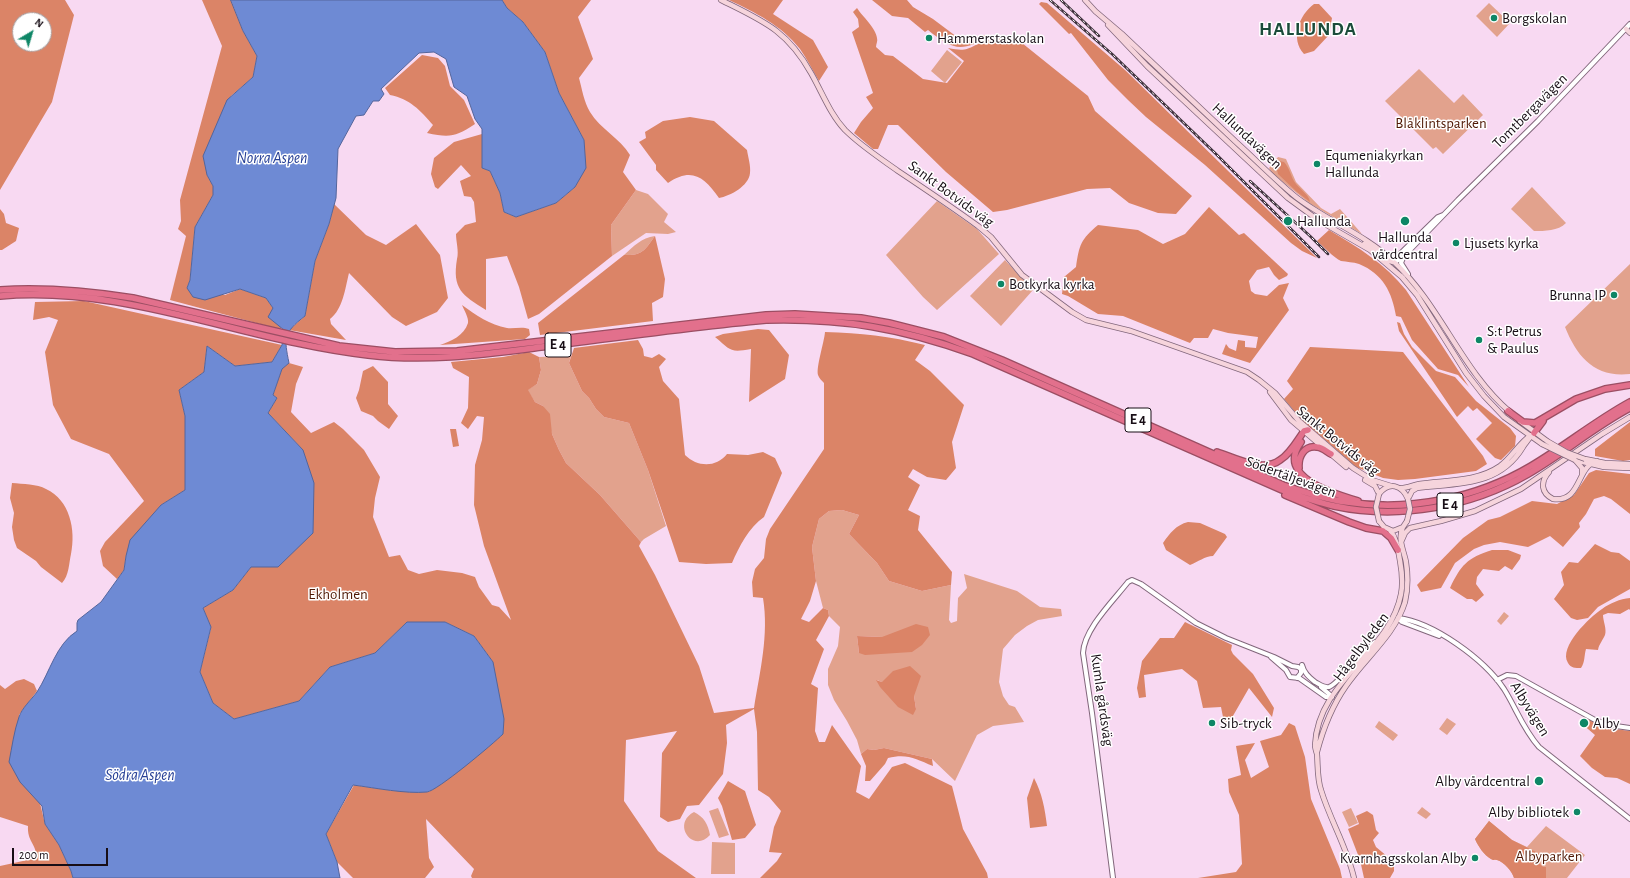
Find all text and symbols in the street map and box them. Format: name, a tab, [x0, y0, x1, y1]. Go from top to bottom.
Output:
place label: Borgskolan	[1502, 9, 1567, 27]
north arrow	[12, 12, 52, 52]
marker: Borgskolan	[1489, 13, 1499, 23]
text: N	[33, 16, 45, 30]
district label: HALLUNDA	[1259, 18, 1357, 40]
place label: Hammerstaskolan	[937, 29, 1044, 47]
marker: Hammerstaskolan	[924, 33, 934, 43]
street label: Tomtbergavägen	[1489, 70, 1571, 152]
street label: Hallundavägen	[1208, 99, 1286, 173]
park label: Blåklintsparken	[1395, 114, 1487, 132]
place label: Equmeniakyrkan Hallunda	[1325, 146, 1423, 181]
water label: Norra Aspen	[237, 148, 307, 168]
street label: Sankt Botvids väg	[905, 157, 997, 231]
marker: Equmeniakyrkan Hallunda	[1312, 159, 1322, 169]
place label: Hallunda	[1297, 212, 1351, 230]
marker: Hallunda	[1282, 215, 1294, 227]
marker: Hallunda vårdcentral	[1399, 215, 1411, 227]
place label: Hallunda vårdcentral	[1372, 228, 1438, 263]
place label: Ljusets kyrka	[1464, 234, 1539, 252]
marker: Ljusets kyrka	[1451, 238, 1461, 248]
place label: Botkyrka kyrka	[1009, 275, 1095, 293]
marker: Botkyrka kyrka	[996, 279, 1006, 289]
place label: Brunna IP	[1549, 286, 1606, 304]
marker: Brunna IP	[1609, 290, 1619, 300]
place label: S:t Petrus & Paulus	[1487, 322, 1542, 357]
road number: E 4	[545, 333, 571, 357]
marker: S:t Petrus & Paulus	[1474, 335, 1484, 345]
street label: Sankt Botvids väg	[1293, 402, 1383, 480]
road number: E 4	[1125, 408, 1151, 432]
street label: Södertäljevägen	[1243, 452, 1339, 502]
road number: E 4	[1437, 493, 1463, 517]
park label: Ekholmen	[308, 585, 368, 603]
street label: Hågelbyleden	[1329, 609, 1393, 685]
street label: Kumla gårdsväg	[1087, 653, 1117, 747]
street label: Albyvägen	[1506, 678, 1554, 740]
place label: Sib-tryck	[1220, 714, 1272, 732]
place label: Alby	[1593, 714, 1619, 732]
marker: Alby	[1578, 717, 1590, 729]
marker: Sib-tryck	[1207, 718, 1217, 728]
water label: Södra Aspen	[105, 765, 175, 785]
place label: Alby vårdcentral	[1435, 772, 1530, 790]
marker: Alby vårdcentral	[1533, 775, 1545, 787]
place label: Alby bibliotek	[1488, 803, 1569, 821]
marker: Alby bibliotek	[1572, 807, 1582, 817]
scale bar	[14, 840, 110, 866]
park label: Albyparken	[1516, 847, 1582, 865]
text: 200 m	[19, 849, 49, 861]
place label: Kvarnhagsskolan Alby	[1340, 849, 1467, 867]
marker: Kvarnhagsskolan Alby	[1470, 853, 1480, 863]

